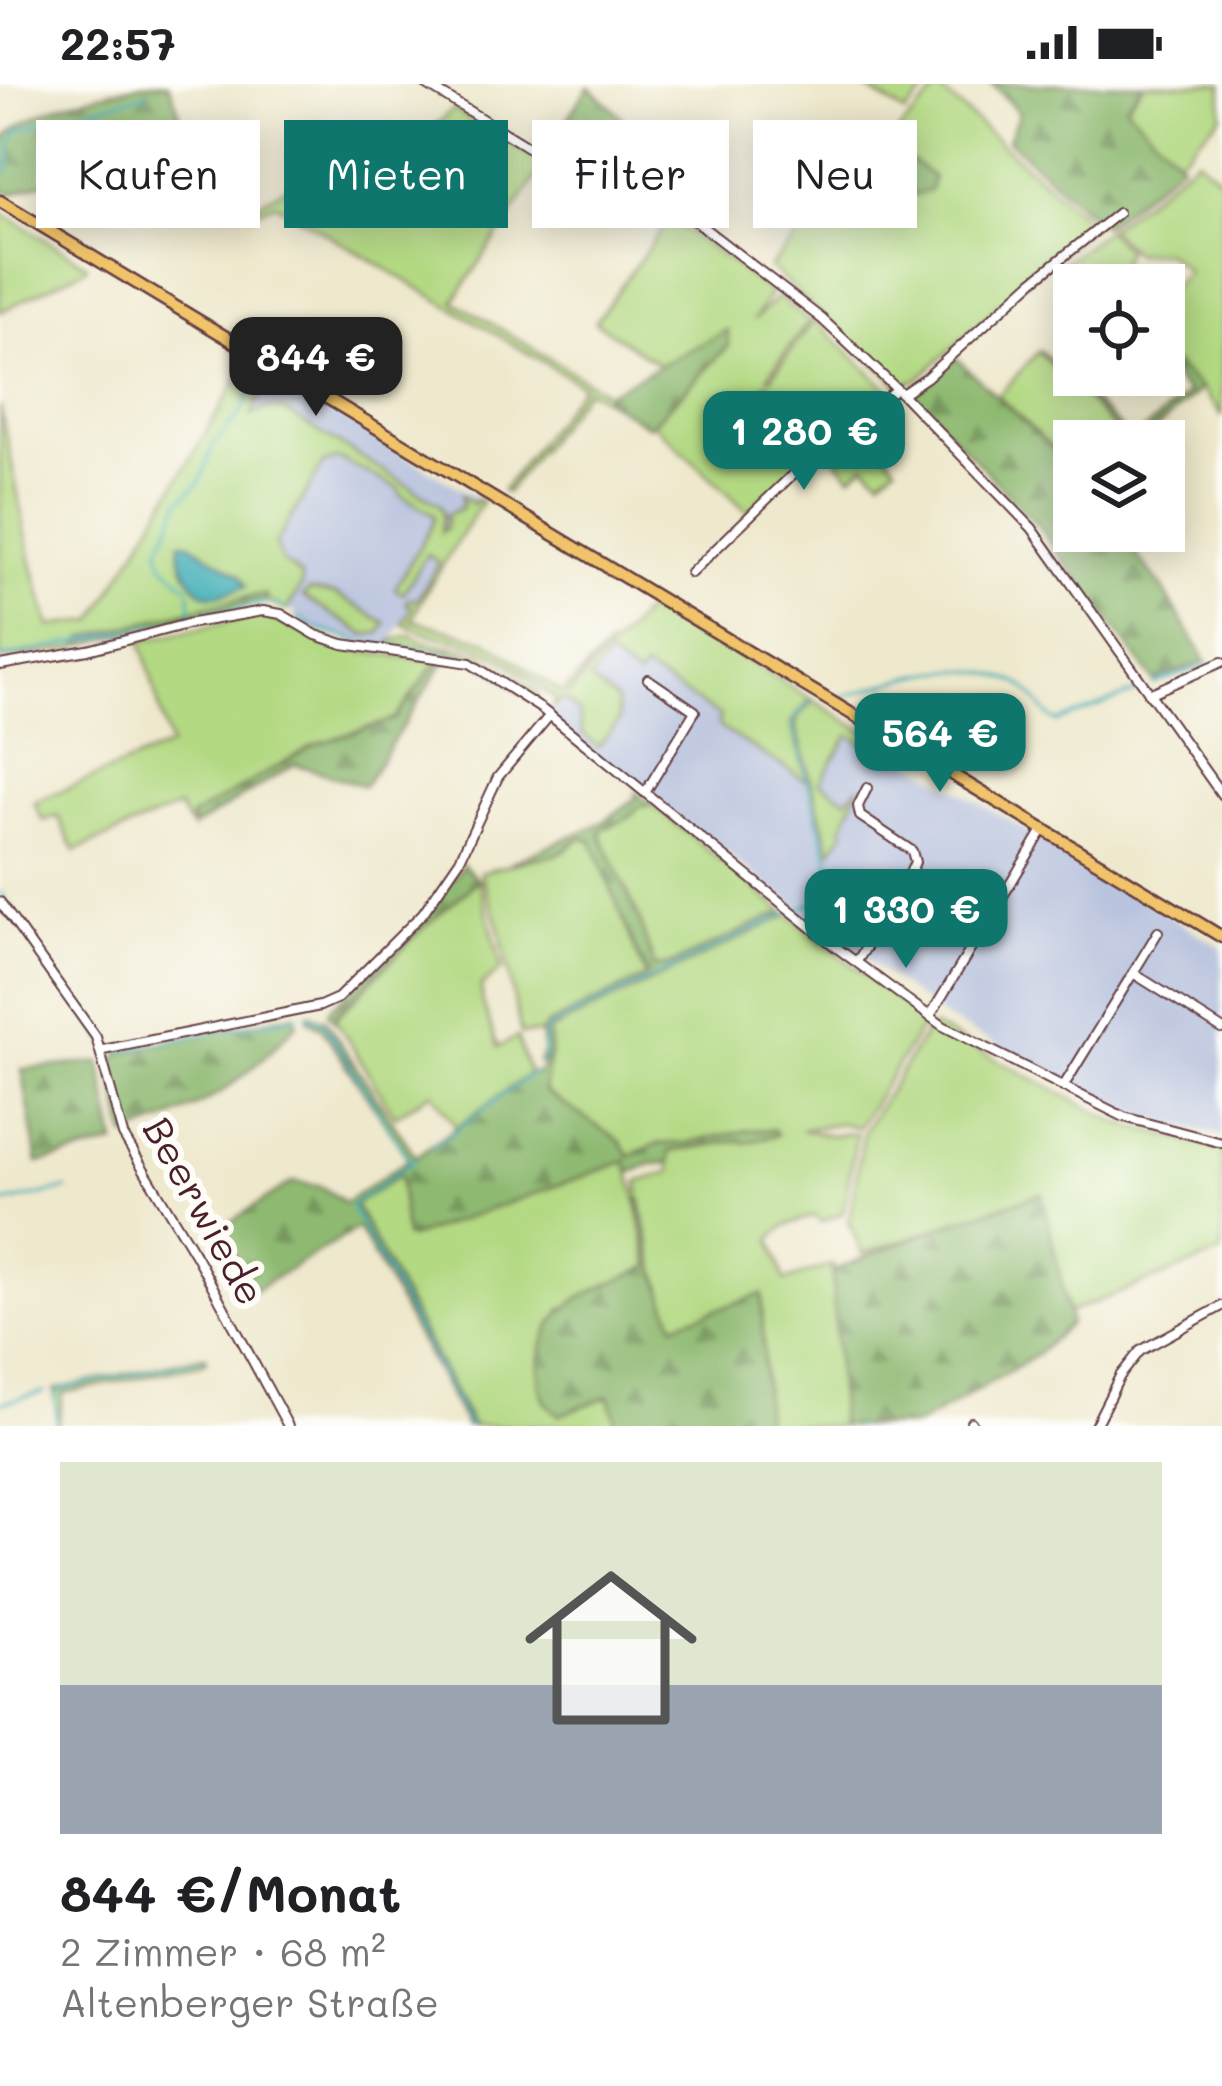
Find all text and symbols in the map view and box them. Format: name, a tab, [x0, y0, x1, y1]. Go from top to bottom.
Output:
text: 22:57	[60, 13, 176, 71]
chip: Kaufen	[36, 120, 260, 228]
chip: Mieten	[284, 120, 508, 228]
chip: Filter	[532, 120, 729, 228]
chip: Neu	[753, 120, 917, 228]
map controls	[1053, 264, 1185, 552]
button: locate	[1053, 264, 1185, 396]
pin: 844 €	[232, 317, 400, 419]
text: 844 €	[256, 330, 376, 381]
pin: 1 280 €	[693, 391, 915, 493]
text: 1 280 €	[730, 404, 878, 455]
button: layers	[1053, 420, 1185, 552]
pin: 564 €	[856, 693, 1024, 795]
text: 564 €	[882, 706, 998, 757]
pin: 1 330 €	[795, 869, 1017, 971]
text: 1 330 €	[832, 882, 980, 933]
street label: Beerwiede	[133, 1107, 278, 1313]
icon: home	[503, 1540, 719, 1756]
text: 844 €/Monat	[60, 1858, 401, 1925]
text: 2 Zimmer · 68 m²	[60, 1925, 386, 1976]
text: Altenberger Straße	[60, 1976, 439, 2027]

